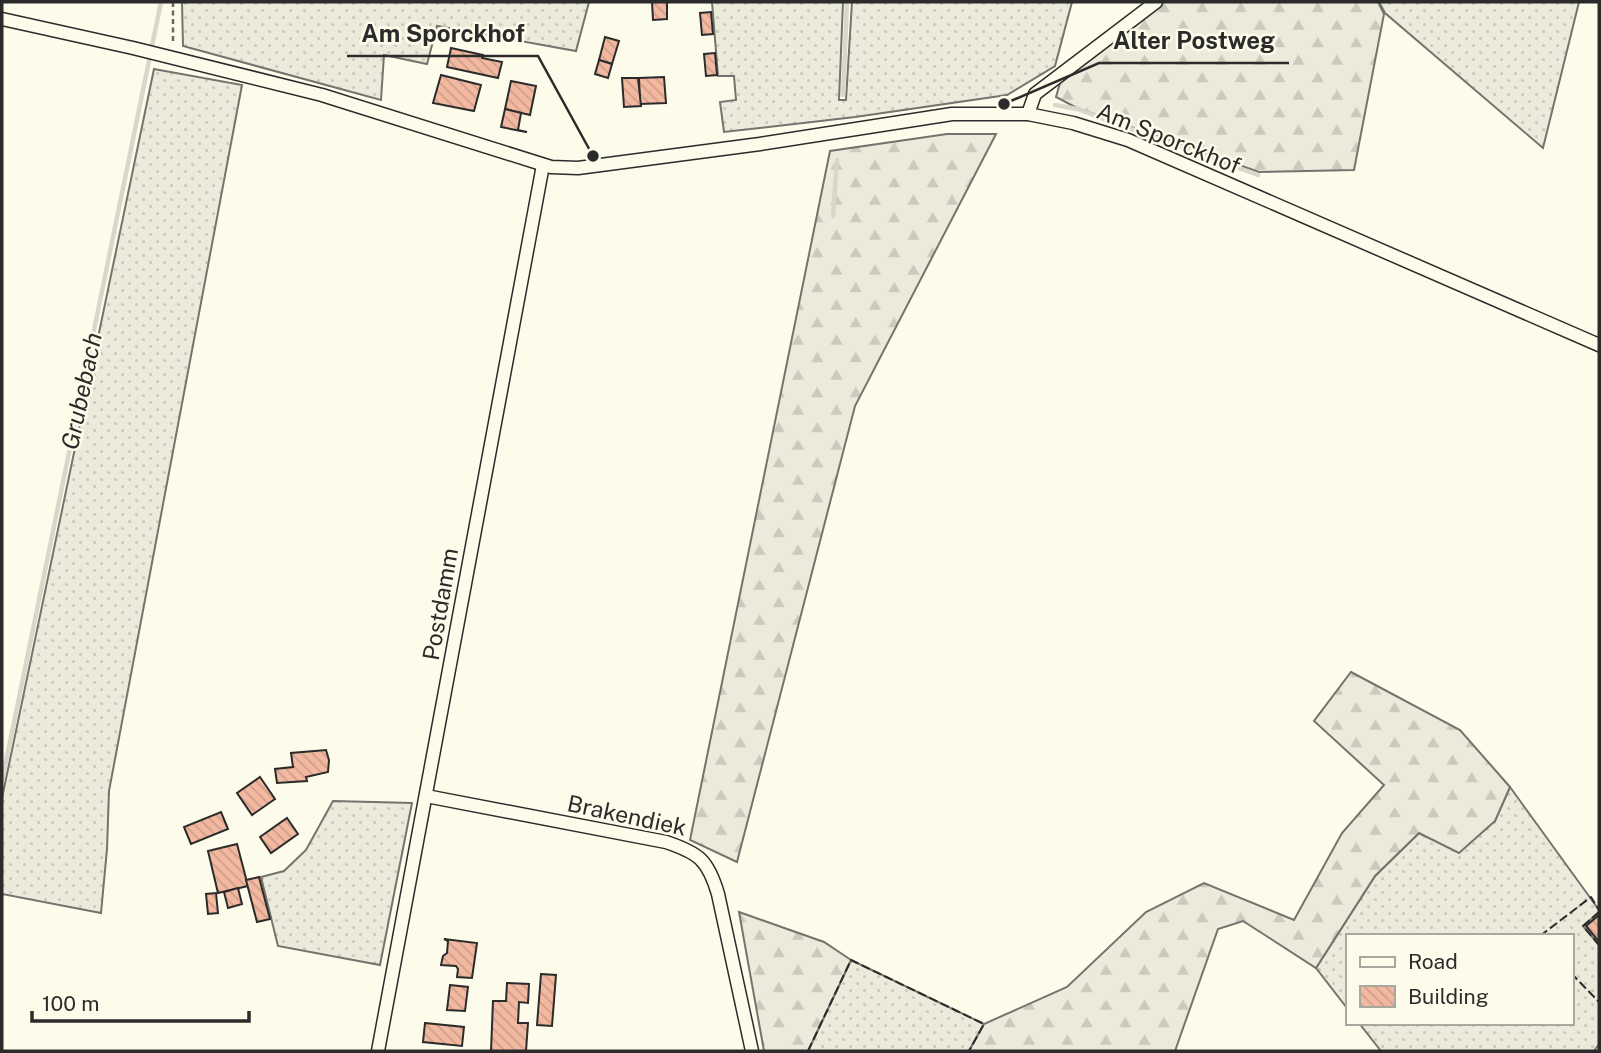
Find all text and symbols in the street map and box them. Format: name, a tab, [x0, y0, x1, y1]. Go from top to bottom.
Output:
callout: Am Sporckhof	[347, 11, 538, 56]
callout: Alter Postweg	[1099, 18, 1289, 63]
text: Am Sporckhof	[361, 19, 525, 47]
text: Alter Postweg	[1113, 26, 1275, 54]
street label: Am Sporckhof	[1093, 97, 1245, 179]
water label: Grubebach	[55, 330, 107, 452]
street label: Postdamm	[417, 546, 463, 662]
street label: Brakendiek	[565, 789, 689, 841]
legend	[1346, 934, 1573, 1025]
text: Road	[1408, 949, 1458, 974]
scale bar	[32, 979, 248, 1023]
text: Building	[1408, 984, 1489, 1009]
text: 100 m	[42, 991, 99, 1016]

